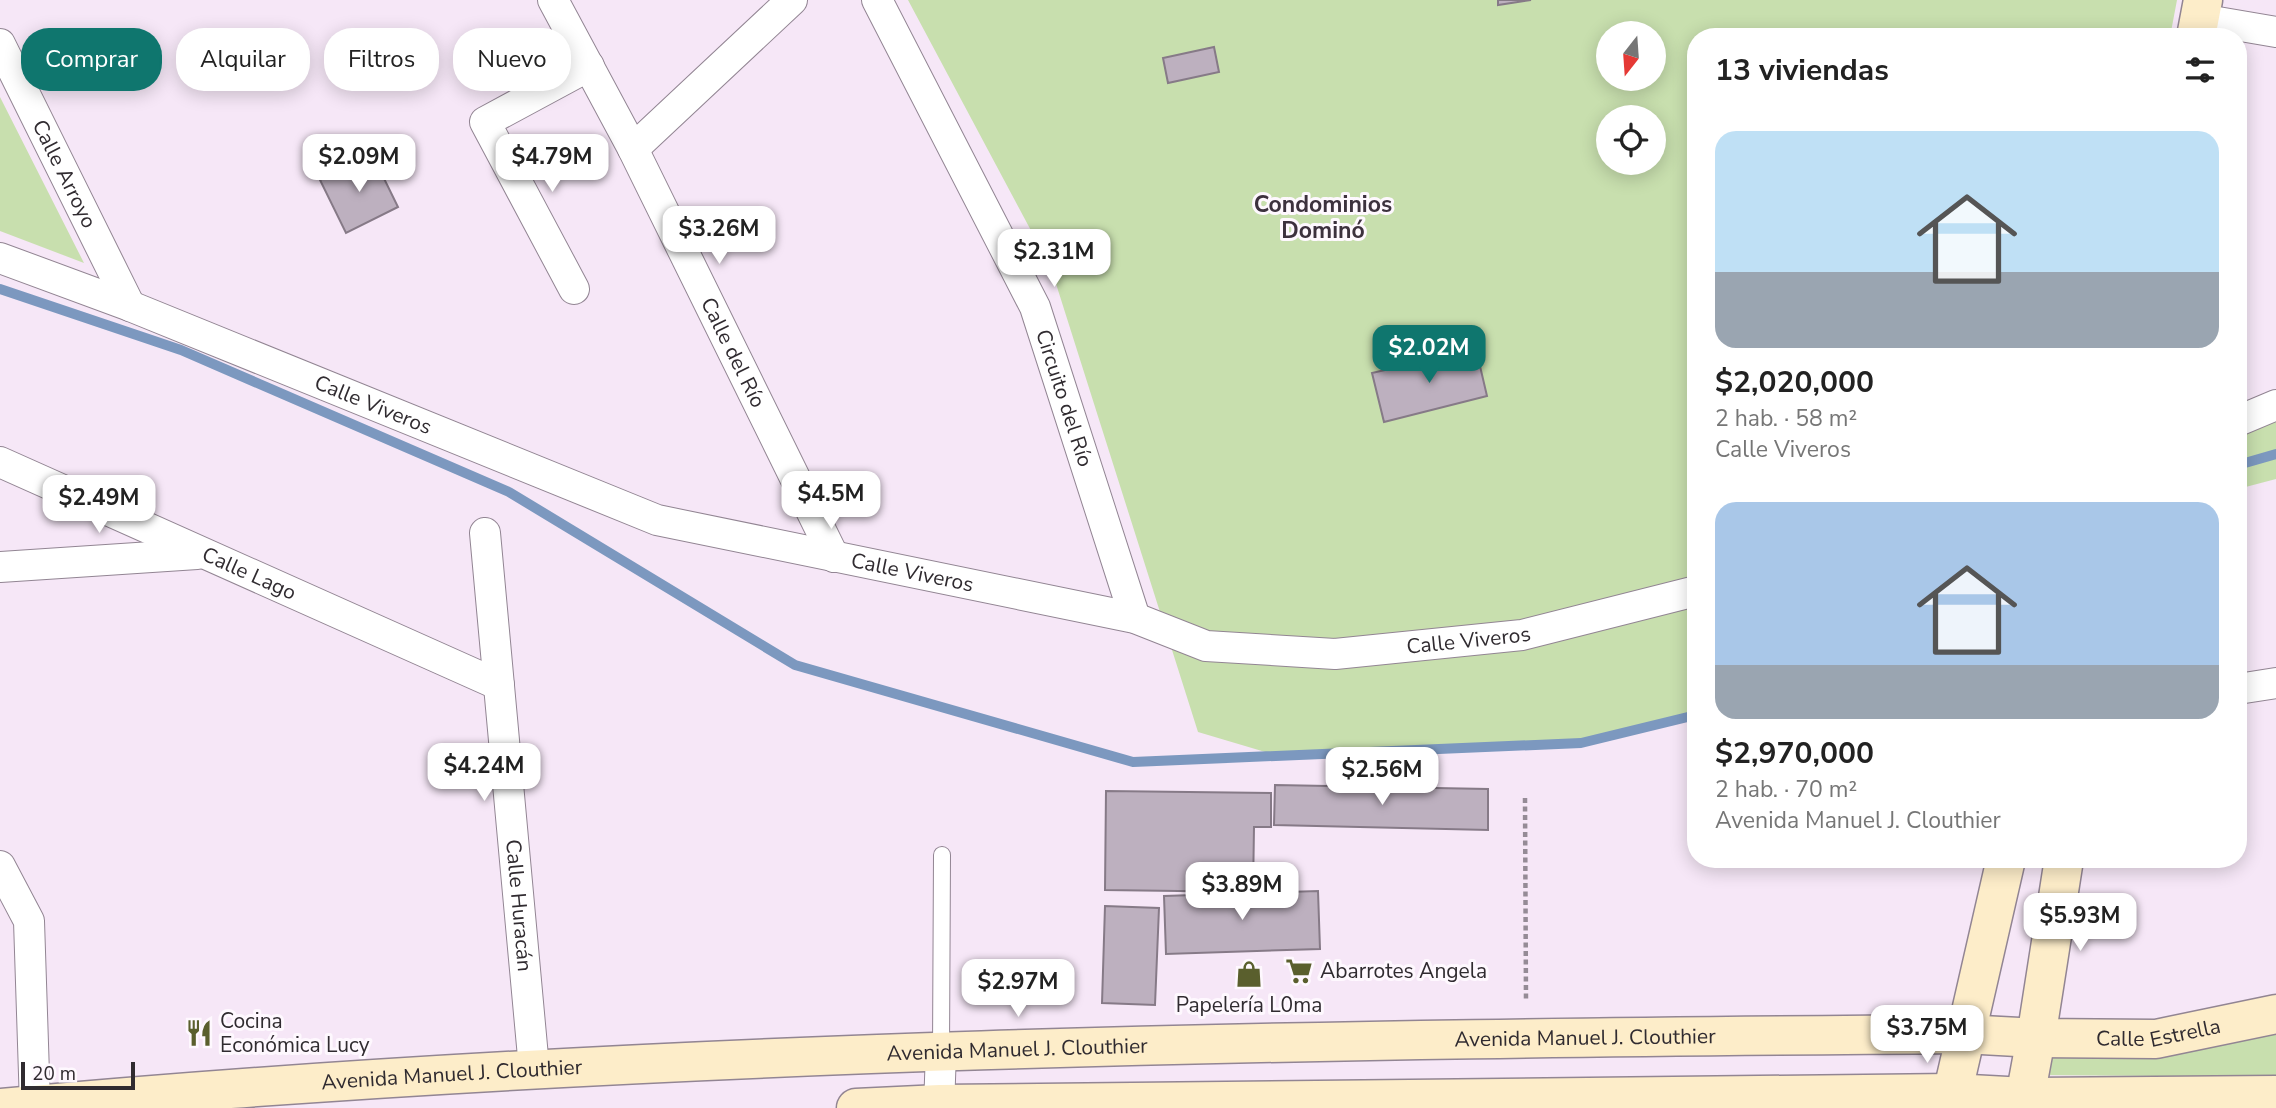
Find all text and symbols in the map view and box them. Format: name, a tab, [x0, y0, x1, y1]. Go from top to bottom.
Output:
north arrow	[1596, 21, 1666, 91]
map controls	[1596, 21, 1666, 175]
chip: Comprar	[21, 28, 162, 91]
chip: Alquilar	[176, 28, 310, 91]
chip: Filtros	[324, 28, 439, 91]
chip: Nuevo	[453, 28, 571, 91]
text: 13 viviendas	[1715, 50, 1889, 91]
icon: filters	[2181, 51, 2219, 89]
button: locate	[1596, 105, 1666, 175]
street label: Calle Arroyo	[26, 115, 103, 233]
pin: $2.09M	[302, 134, 416, 194]
pin: $4.79M	[495, 134, 609, 194]
text: $2.09M	[319, 141, 399, 172]
text: $4.79M	[512, 141, 592, 172]
icon: home	[1904, 176, 2030, 302]
district label: Condominios Dominó	[1254, 189, 1392, 246]
pin: $3.26M	[662, 206, 776, 266]
text: $3.26M	[679, 213, 759, 244]
pin: $2.31M	[997, 230, 1111, 289]
text: $2.31M	[1014, 236, 1094, 267]
street label: Calle del Río	[694, 293, 772, 412]
street label: Circuito del Río	[1029, 326, 1099, 470]
pin: $2.02M	[1372, 326, 1486, 385]
text: $2.02M	[1389, 332, 1469, 363]
text: $2,020,000	[1715, 362, 1874, 403]
street label: Calle Viveros	[310, 368, 436, 441]
text: 2 hab. · 58 m²	[1715, 403, 1857, 434]
text: Calle Viveros	[1715, 434, 1851, 465]
pin: $4.5M	[782, 472, 880, 531]
pin: $2.49M	[42, 476, 156, 535]
text: $4.5M	[797, 478, 865, 509]
text: $2.49M	[59, 482, 139, 513]
street label: Calle Lago	[198, 540, 301, 607]
street label: Calle Viveros	[849, 546, 976, 599]
icon: home	[1904, 547, 2030, 673]
street label: Calle Viveros	[1405, 619, 1533, 661]
text: $2,970,000	[1715, 733, 1874, 774]
pin: $4.24M	[427, 744, 541, 803]
pin: $2.56M	[1325, 748, 1439, 807]
text: $4.24M	[444, 750, 524, 781]
text: $2.56M	[1342, 754, 1422, 785]
text: 2 hab. · 70 m²	[1715, 774, 1857, 805]
text: Avenida Manuel J. Clouthier	[1715, 805, 2001, 836]
street label: Calle Huracán	[499, 838, 539, 973]
pin: $3.89M	[1185, 862, 1299, 922]
text: $3.89M	[1202, 869, 1282, 900]
pin: $5.93M	[2023, 894, 2137, 953]
text: $5.93M	[2040, 900, 2120, 931]
supermarket icon: Abarrotes Angela	[1284, 956, 1314, 986]
place label: Abarrotes Angela	[1320, 957, 1487, 985]
shop icon: Papelería L0ma	[1234, 959, 1264, 989]
pin: $2.97M	[961, 960, 1075, 1019]
text: $2.97M	[978, 966, 1058, 997]
place label: Papelería L0ma	[1176, 991, 1322, 1019]
pin: $3.75M	[1870, 1006, 1984, 1065]
place label: Cocina Económica Lucy	[220, 1007, 370, 1059]
text: $3.75M	[1887, 1012, 1967, 1043]
street label: Calle Estrella	[2096, 1012, 2223, 1054]
restaurant icon: Cocina Económica Lucy	[184, 1018, 214, 1048]
street label: Avenida Manuel J. Clouthier	[1454, 1022, 1716, 1054]
street label: Avenida Manuel J. Clouthier	[886, 1032, 1149, 1068]
street label: Avenida Manuel J. Clouthier	[320, 1053, 583, 1096]
scale bar	[21, 1059, 135, 1091]
text: 20 m	[32, 1061, 76, 1087]

